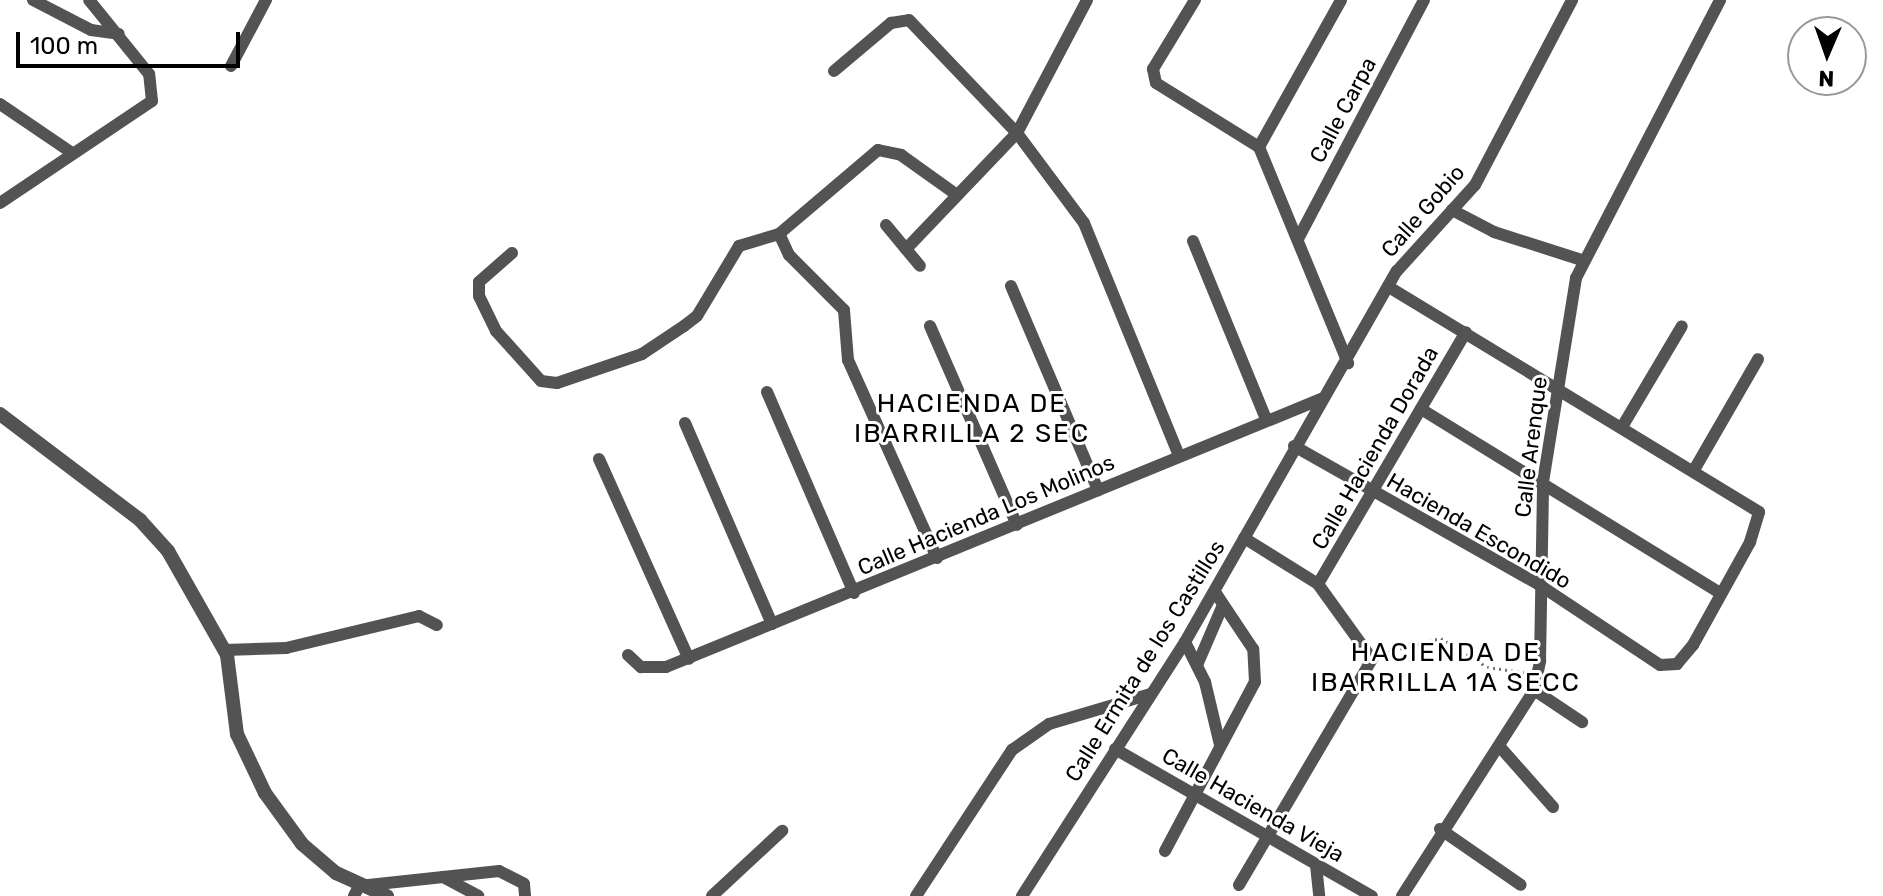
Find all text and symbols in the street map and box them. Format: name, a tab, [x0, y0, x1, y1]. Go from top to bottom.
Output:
scale bar	[20, 16, 244, 66]
north arrow	[1787, 16, 1867, 96]
text: 100 m	[30, 32, 98, 60]
street label: Calle Carpa	[1304, 53, 1382, 167]
text: N	[1818, 65, 1835, 92]
street label: Calle Gobio	[1376, 159, 1470, 263]
street label: Calle Hacienda Dorada	[1306, 342, 1444, 554]
street label: Calle Arenque	[1509, 375, 1553, 519]
district label: HACIENDA DE IBARRILLA 2 SEC	[854, 388, 1090, 450]
street label: Calle Hacienda Los Molinos	[854, 449, 1118, 581]
street label: Hacienda Escondido	[1382, 467, 1576, 595]
street label: Calle Ermita de los Castillos	[1060, 535, 1230, 787]
district label: HACIENDA DE IBARRILLA 1A SECC	[1310, 637, 1582, 698]
street label: Calle Hacienda Vieja	[1157, 742, 1349, 868]

